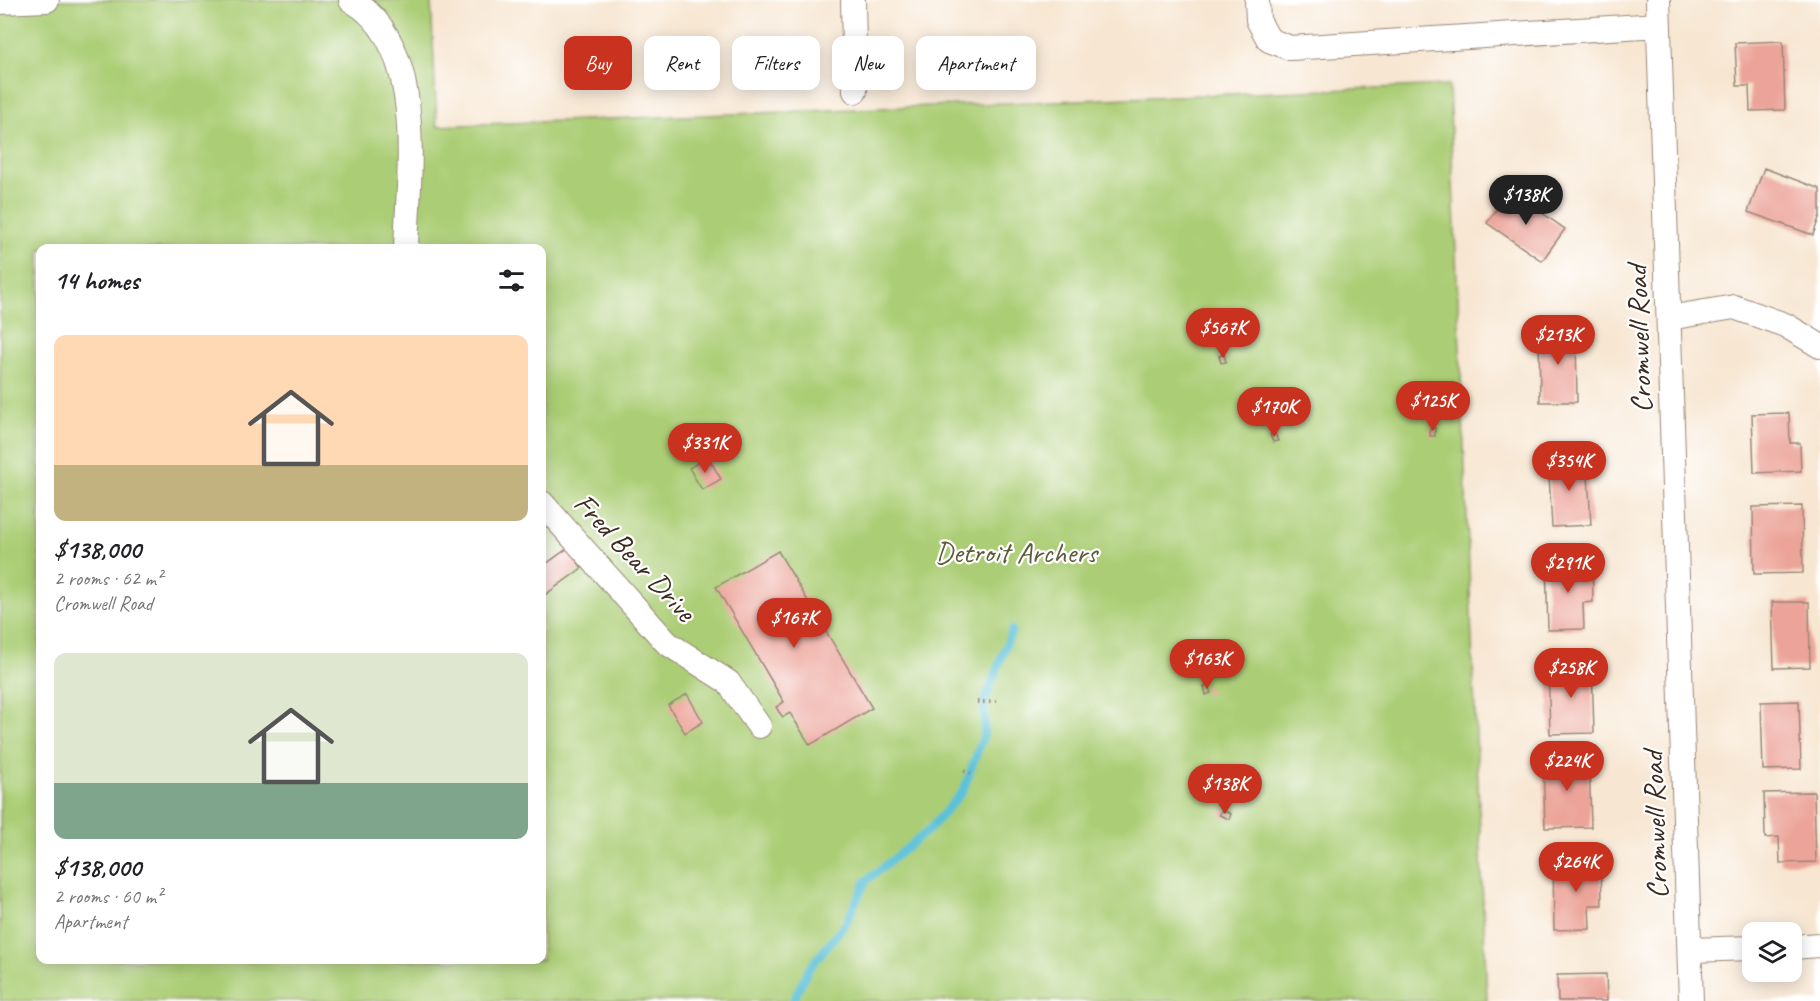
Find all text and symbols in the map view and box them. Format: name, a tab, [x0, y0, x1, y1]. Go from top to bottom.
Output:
chip: Buy	[564, 36, 632, 90]
chip: Rent	[644, 36, 720, 90]
chip: Filters	[732, 36, 820, 90]
chip: New	[832, 36, 904, 90]
chip: Apartment	[916, 36, 1036, 90]
pin: $138K	[1484, 175, 1568, 226]
text: $138K	[1503, 182, 1549, 207]
street label: Cromwell Road	[1617, 260, 1661, 414]
text: 14 homes	[54, 264, 139, 297]
icon: filters	[495, 264, 528, 297]
pin: $567K	[1181, 308, 1265, 359]
text: $567K	[1200, 315, 1246, 340]
pin: $213K	[1516, 315, 1600, 366]
text: $213K	[1535, 322, 1581, 347]
icon: home	[237, 374, 345, 482]
pin: $125K	[1391, 381, 1475, 432]
pin: $170K	[1232, 387, 1316, 438]
text: $125K	[1410, 388, 1456, 413]
text: $170K	[1251, 394, 1297, 419]
pin: $331K	[663, 423, 747, 474]
text: $331K	[682, 430, 728, 455]
pin: $354K	[1527, 441, 1611, 492]
text: $354K	[1546, 448, 1592, 473]
street label: Fred Bear Drive	[566, 485, 706, 631]
text: $138,000	[54, 533, 141, 566]
park label: Detroit Archers	[935, 533, 1100, 571]
pin: $291K	[1526, 543, 1610, 594]
text: $291K	[1545, 550, 1591, 575]
text: 2 rooms · 62 m²	[54, 566, 162, 591]
text: Cromwell Road	[54, 591, 153, 616]
pin: $167K	[752, 598, 836, 649]
text: $167K	[771, 605, 817, 630]
pin: $163K	[1165, 639, 1249, 690]
text: $163K	[1184, 646, 1230, 671]
pin: $258K	[1529, 648, 1613, 699]
text: $258K	[1548, 655, 1594, 680]
icon: home	[237, 692, 345, 800]
pin: $224K	[1525, 741, 1609, 792]
street label: Cromwell Road	[1633, 746, 1677, 900]
text: $224K	[1544, 748, 1590, 773]
pin: $138K	[1183, 764, 1267, 815]
text: $138K	[1202, 771, 1248, 796]
pin: $264K	[1534, 842, 1618, 893]
text: $264K	[1553, 849, 1599, 874]
text: $138,000	[54, 851, 141, 884]
text: 2 rooms · 60 m²	[54, 884, 162, 909]
text: Apartment	[54, 909, 127, 934]
map controls	[1742, 922, 1802, 982]
button: layers	[1742, 922, 1802, 982]

